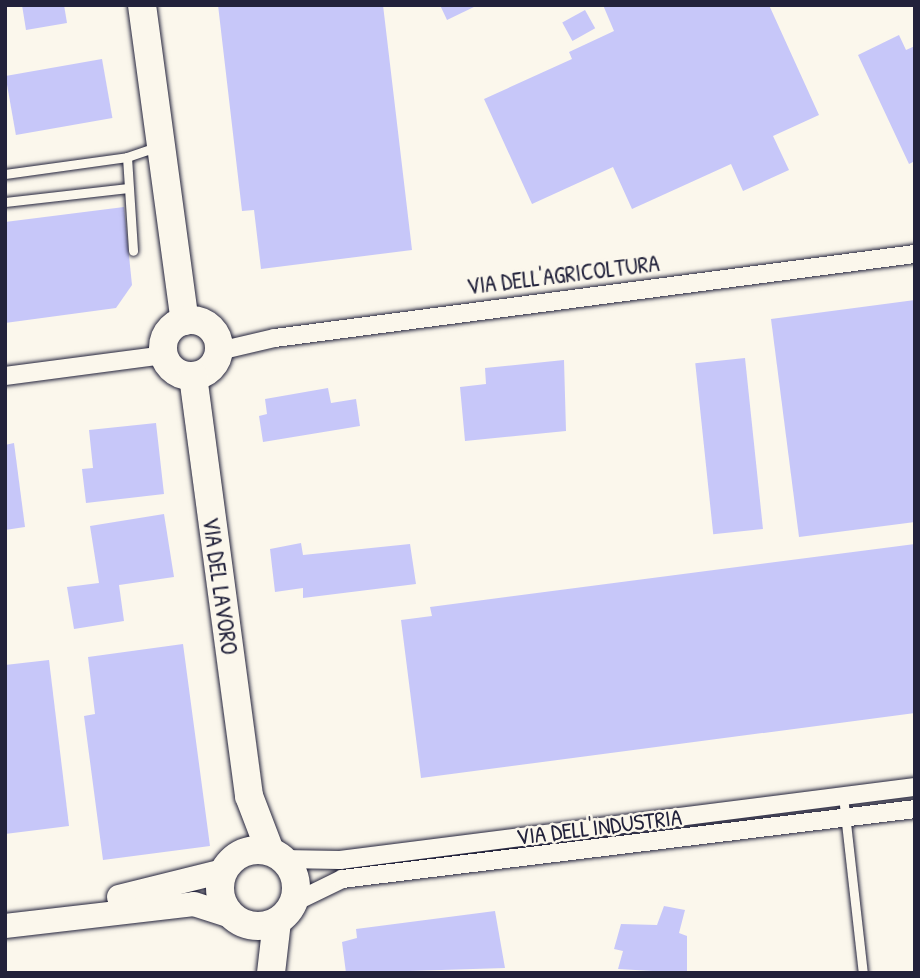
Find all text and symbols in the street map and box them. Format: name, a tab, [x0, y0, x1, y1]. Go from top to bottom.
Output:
street label: VIA DELL'AGRICOLTURA	[465, 249, 661, 301]
street label: VIA DEL LAVORO	[197, 516, 243, 656]
street label: VIA DELL'INDUSTRIA	[515, 803, 683, 851]

